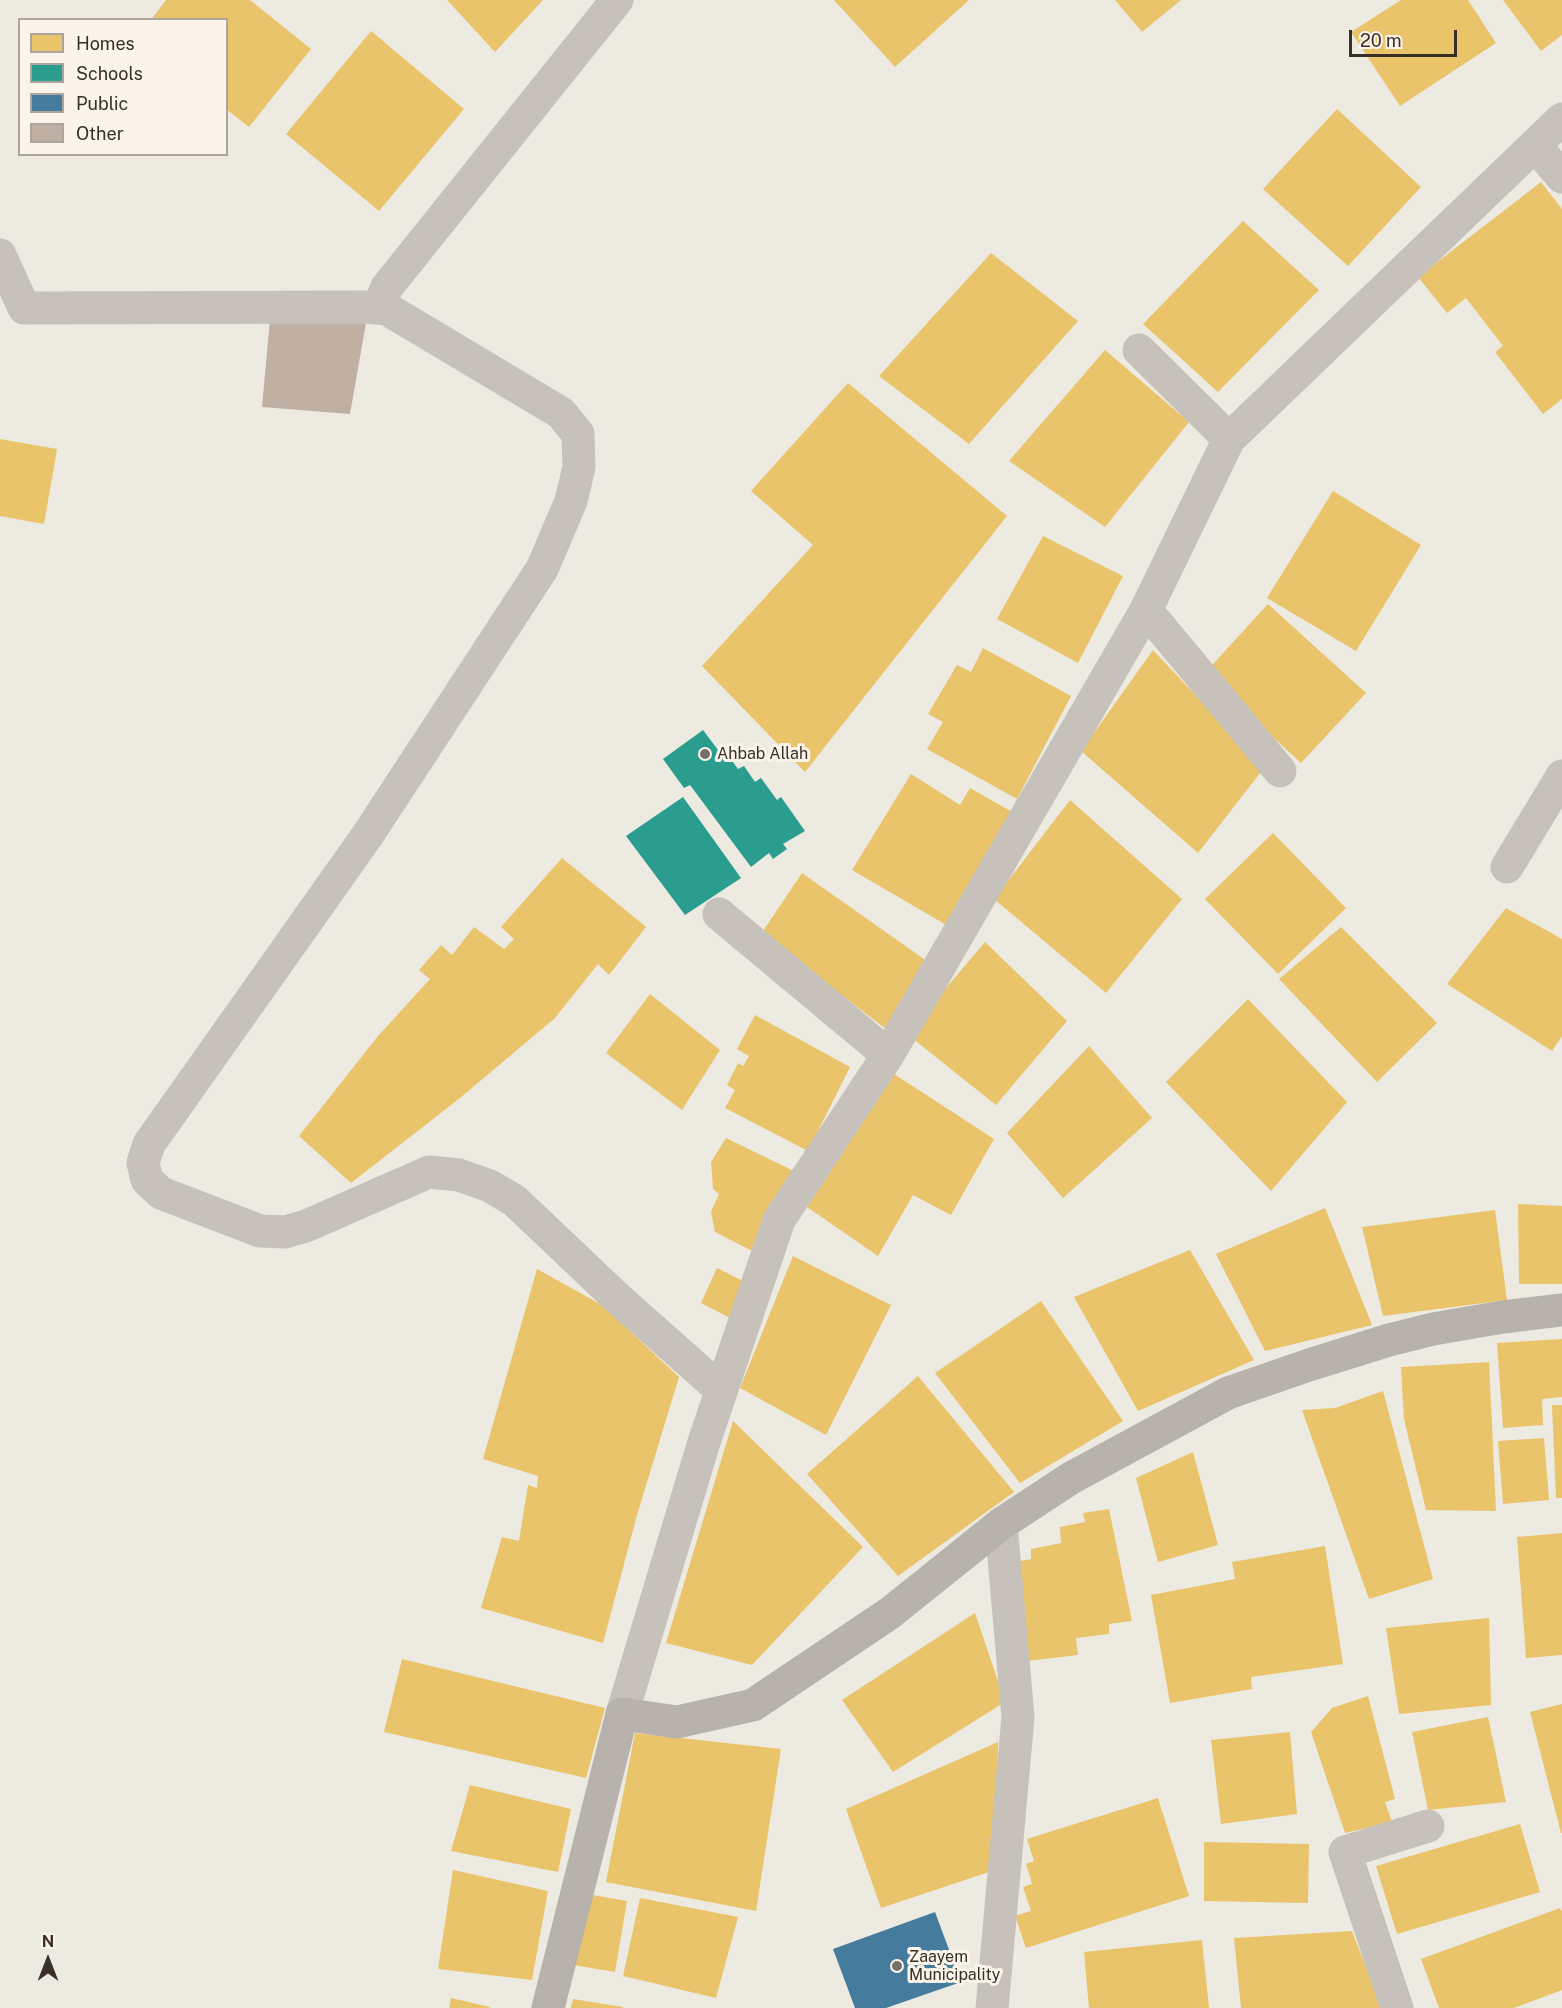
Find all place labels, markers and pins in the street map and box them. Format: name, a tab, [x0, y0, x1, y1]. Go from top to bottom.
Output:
place label: Ahbab Allah	[717, 744, 808, 764]
marker: Ahbab Allah	[698, 747, 712, 761]
place label: Zaayem Municipality	[909, 1947, 1000, 1985]
marker: Zaayem Municipality	[890, 1959, 904, 1973]

